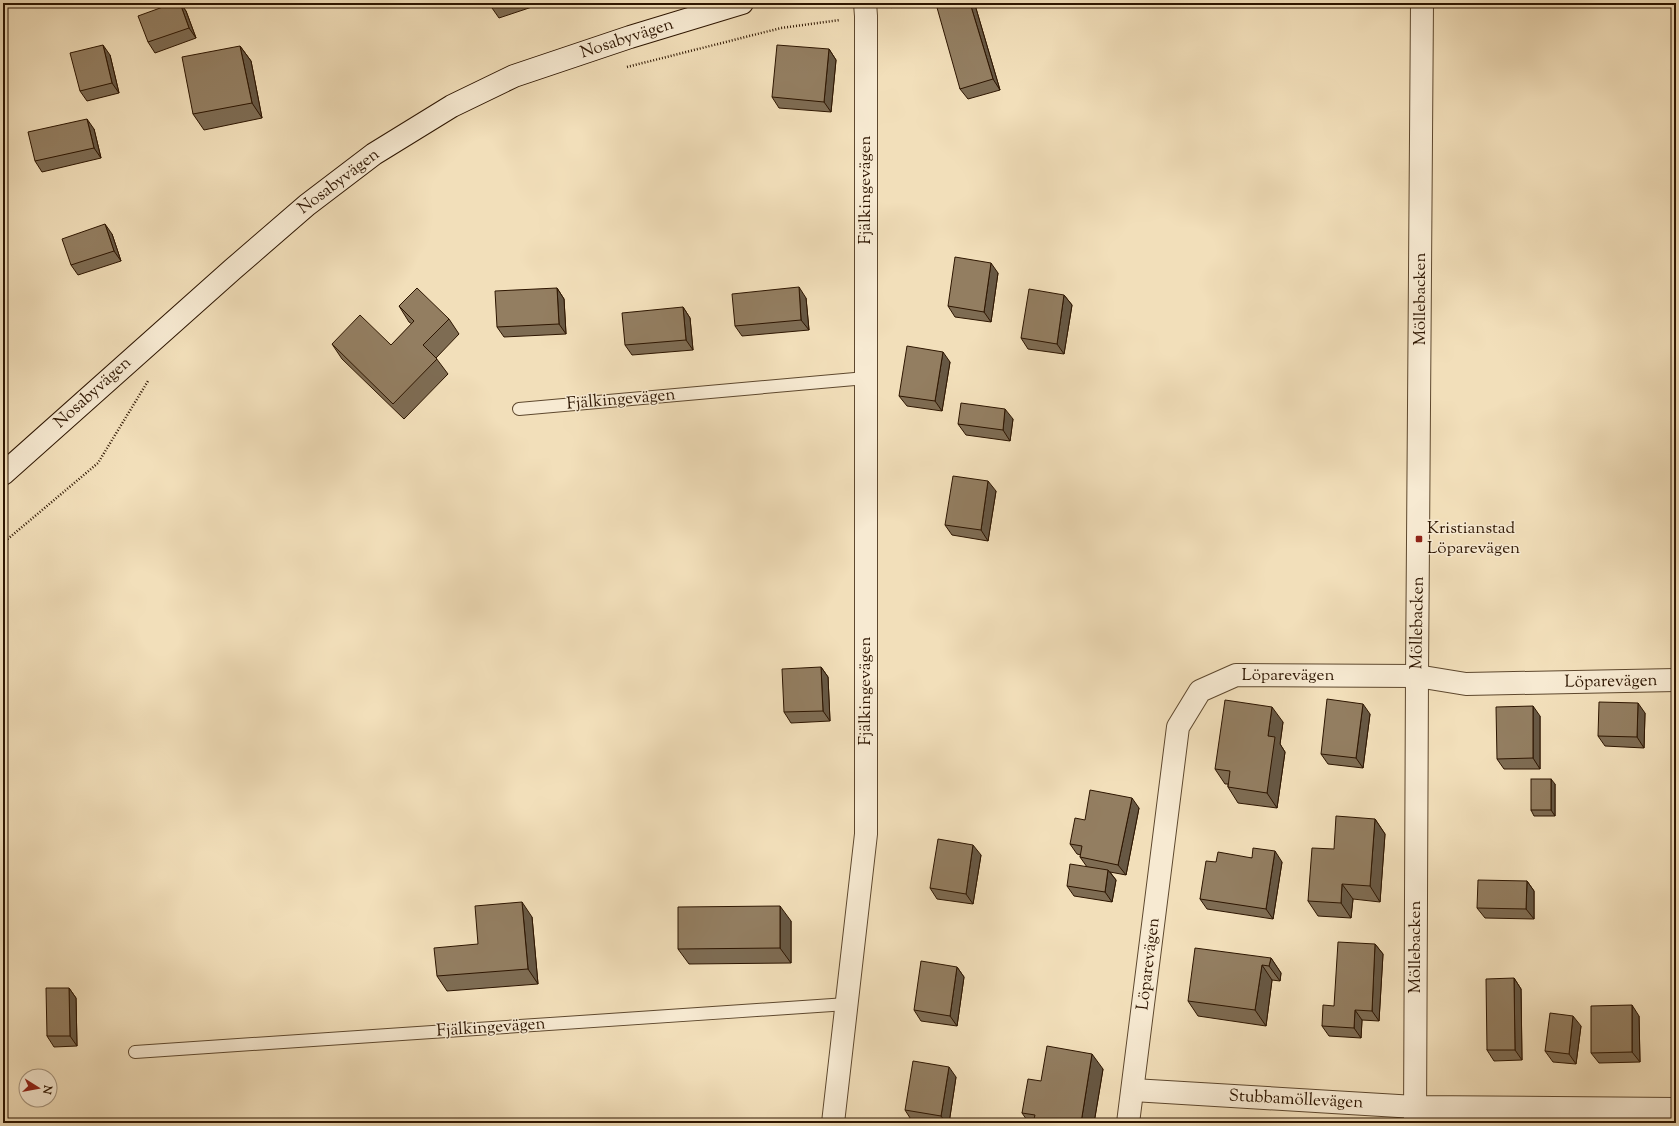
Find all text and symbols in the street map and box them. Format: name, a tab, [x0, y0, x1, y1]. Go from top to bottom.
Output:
street label: Nosabyvägen	[577, 13, 677, 65]
street label: Fjälkingevägen	[854, 135, 878, 245]
street label: Nosabyvägen	[293, 143, 385, 221]
street label: Möllebacken	[1409, 252, 1433, 346]
street label: Nosabyvägen	[49, 352, 137, 434]
street label: Fjälkingevägen	[566, 383, 676, 417]
place label: Kristianstad Löparevägen	[1427, 517, 1520, 561]
marker: Kristianstad Löparevägen	[1414, 534, 1424, 544]
street label: Möllebacken	[1405, 576, 1431, 670]
street label: Fjälkingevägen	[854, 636, 878, 746]
street label: Löparevägen	[1241, 664, 1335, 688]
street label: Löparevägen	[1564, 669, 1658, 695]
street label: Möllebacken	[1404, 900, 1428, 994]
street label: Löparevägen	[1131, 916, 1167, 1012]
street label: Fjälkingevägen	[436, 1012, 546, 1044]
north arrow	[18, 1068, 58, 1108]
text: N	[38, 1083, 56, 1096]
street label: Stubbamöllevägen	[1228, 1084, 1364, 1116]

